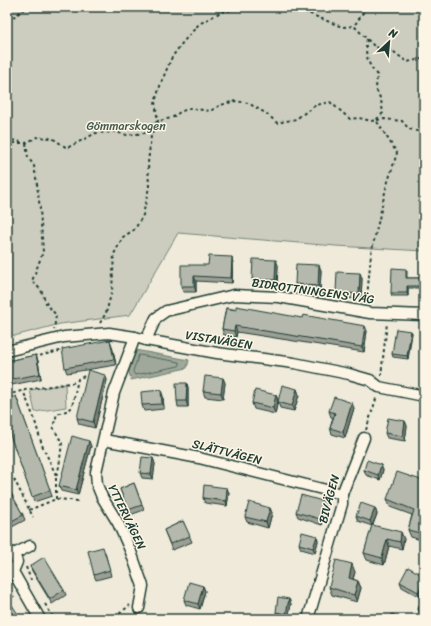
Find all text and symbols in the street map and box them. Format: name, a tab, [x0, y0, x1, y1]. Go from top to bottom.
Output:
north arrow	[369, 22, 409, 62]
text: N	[385, 23, 401, 44]
park label: Gömmarskogen	[86, 115, 166, 137]
street label: BIDROTTNINGENS VÄG	[250, 272, 376, 310]
street label: VISTAVÄGEN	[184, 324, 255, 356]
street label: SLÄTTVÄGEN	[190, 433, 265, 471]
street label: BIVÄGEN	[312, 471, 346, 526]
street label: YTTERVÄGEN	[102, 481, 153, 554]

